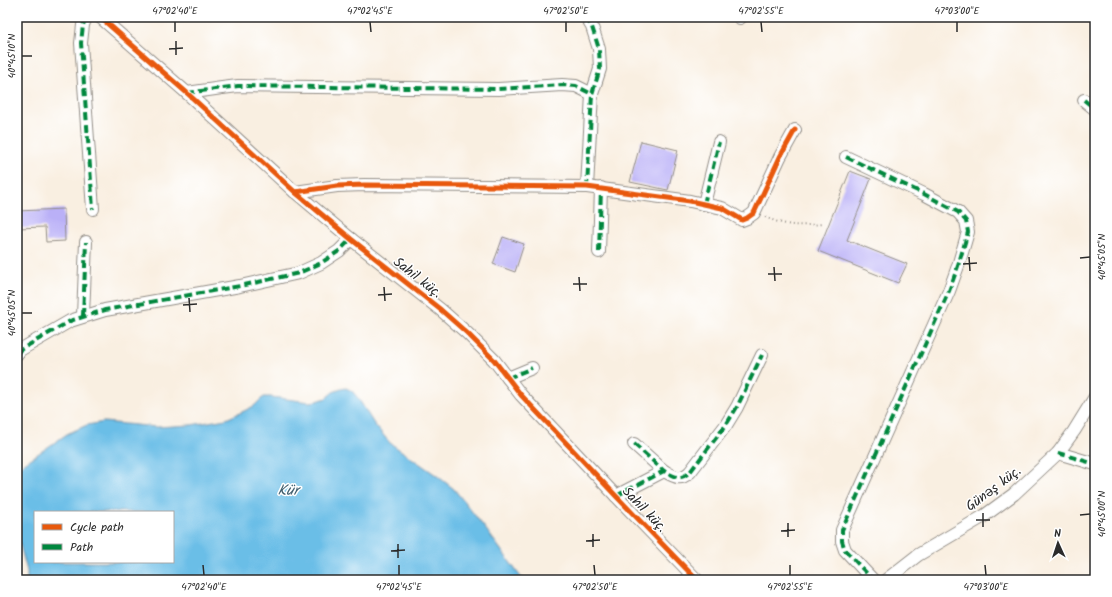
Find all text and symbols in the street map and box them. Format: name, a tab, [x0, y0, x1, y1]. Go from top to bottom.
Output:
text: 47°02'40"E	[152, 3, 199, 19]
text: 47°02'45"E	[347, 3, 394, 19]
text: 47°02'50"E	[543, 3, 590, 19]
text: 47°02'55"E	[738, 3, 785, 19]
text: 47°03'00"E	[935, 3, 981, 19]
text: 40°45'10"N	[4, 34, 20, 78]
text: 40°45'05"N	[1094, 233, 1110, 280]
street label: Sahil küç.	[388, 252, 447, 304]
text: 40°45'05"N	[4, 289, 20, 336]
street label: Günəş küç.	[961, 460, 1026, 517]
water label: Kür	[277, 479, 302, 503]
street label: Sahil küç.	[617, 482, 672, 538]
text: 40°45'00"N	[1094, 491, 1110, 537]
legend	[34, 511, 174, 563]
text: Cycle path	[70, 518, 124, 537]
north arrow	[1038, 523, 1078, 563]
text: N	[1054, 525, 1062, 543]
text: Path	[70, 538, 93, 557]
text: 47°02'40"E	[181, 579, 228, 595]
text: 47°02'45"E	[376, 579, 423, 595]
text: 47°02'50"E	[572, 579, 619, 595]
text: 47°02'55"E	[767, 579, 814, 595]
text: 47°03'00"E	[964, 579, 1010, 595]

